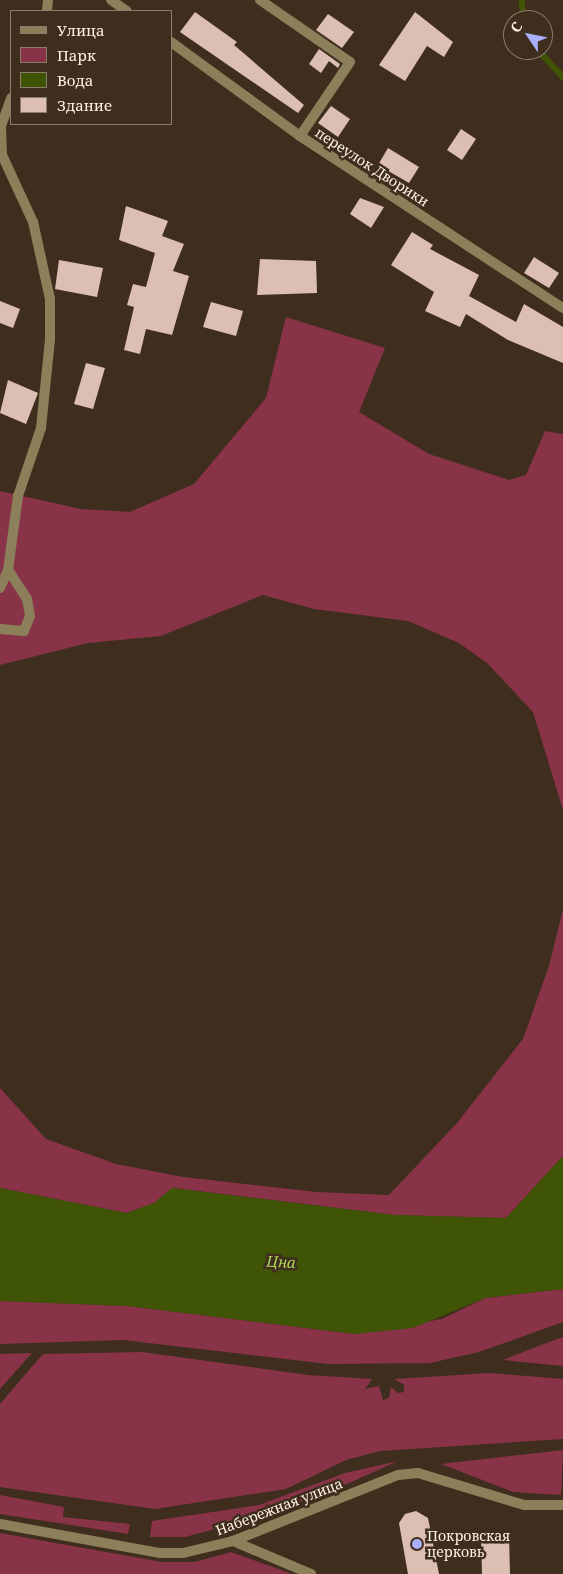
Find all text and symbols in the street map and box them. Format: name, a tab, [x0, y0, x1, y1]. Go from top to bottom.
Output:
legend	[10, 10, 172, 125]
north arrow	[503, 10, 553, 60]
text: С	[506, 18, 526, 36]
text: Улица	[57, 20, 105, 40]
text: Парк	[57, 45, 96, 65]
text: Вода	[57, 70, 93, 90]
text: Здание	[57, 95, 112, 115]
street label: переулок Дворики	[312, 124, 432, 210]
water label: Цна	[266, 1252, 296, 1272]
street label: Набережная улица	[213, 1475, 345, 1539]
place label: Покровская церковь	[427, 1528, 510, 1560]
marker: Покровская церковь	[411, 1538, 423, 1550]

